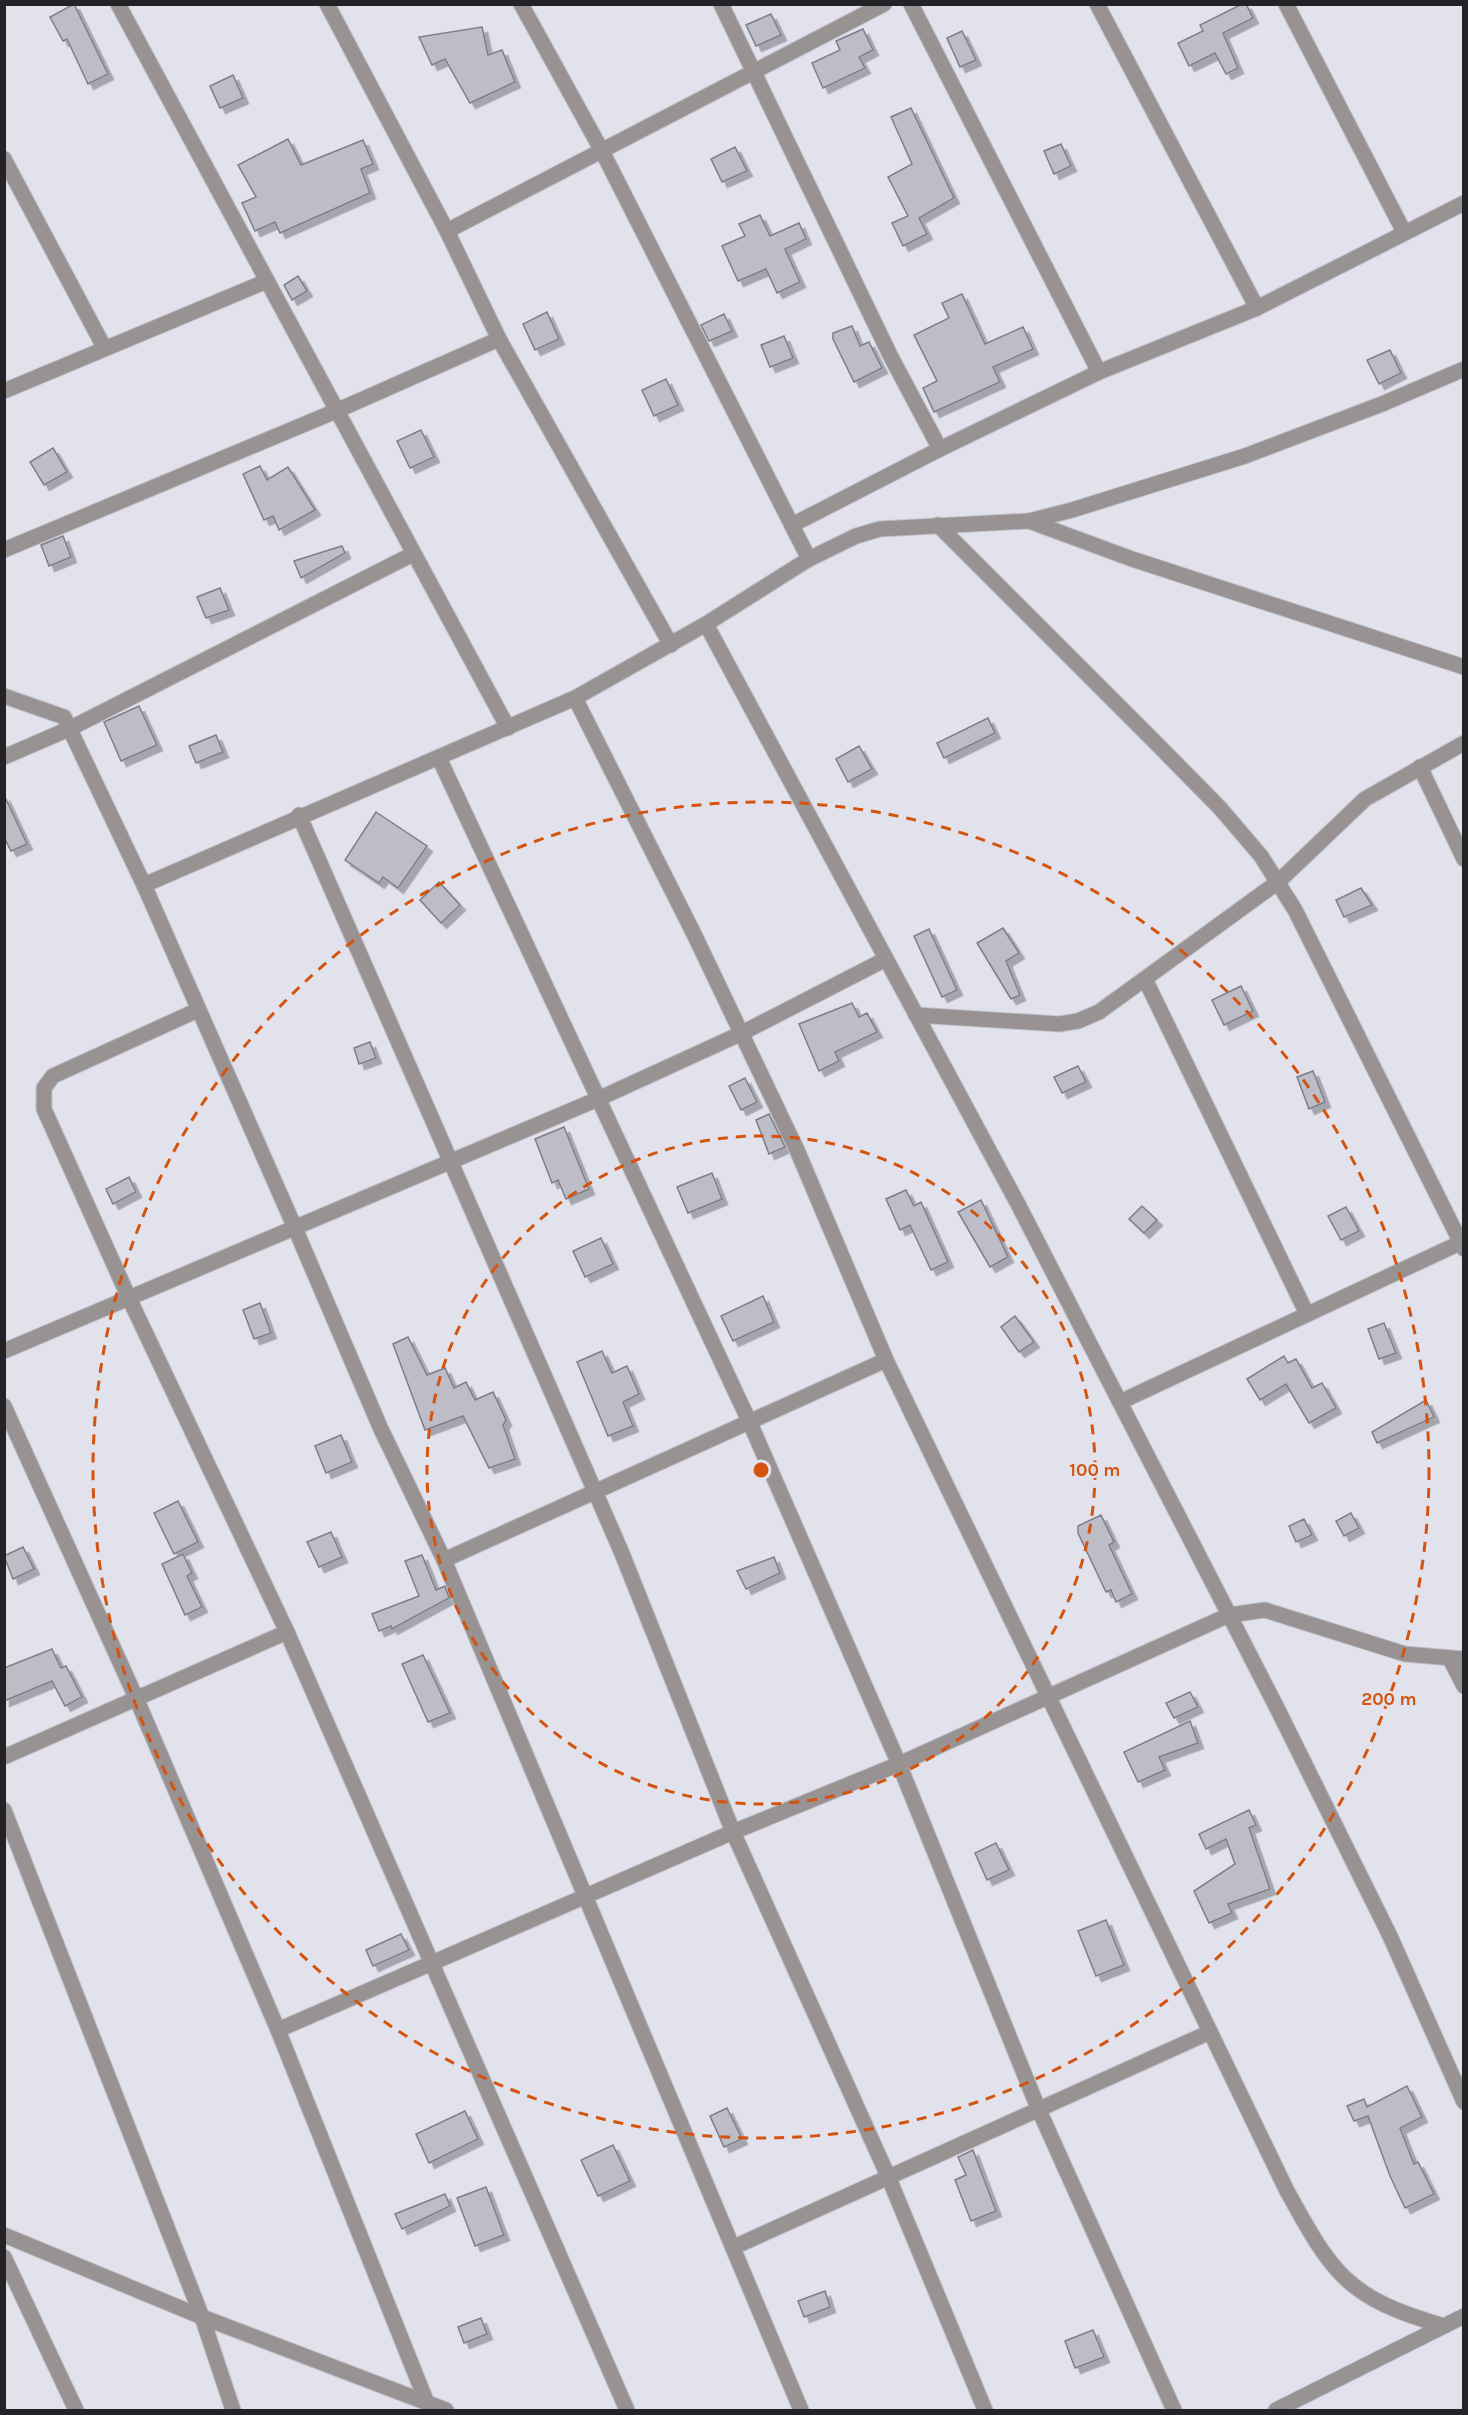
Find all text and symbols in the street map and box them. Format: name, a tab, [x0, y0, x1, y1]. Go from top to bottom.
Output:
text: 100 m	[1070, 1459, 1120, 1481]
centre of rings	[751, 1460, 771, 1480]
text: 200 m	[1361, 1688, 1417, 1710]

